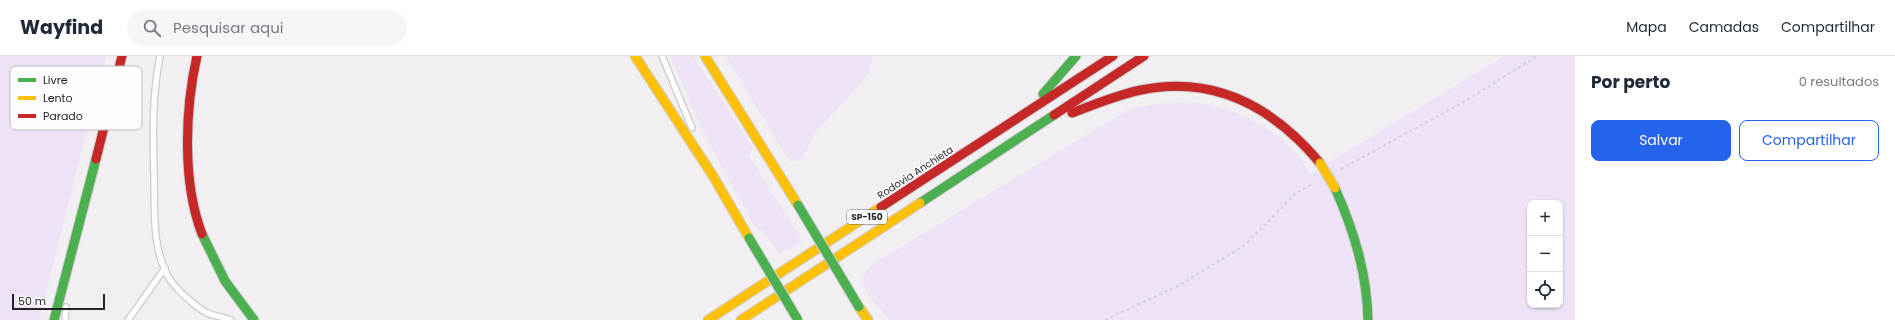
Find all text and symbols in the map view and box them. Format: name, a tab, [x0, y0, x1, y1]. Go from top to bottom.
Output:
search box	[127, 10, 407, 46]
text: Wayfind	[20, 14, 103, 41]
icon: search	[141, 17, 163, 39]
text: Pesquisar aqui	[173, 17, 283, 38]
text: Mapa	[1626, 17, 1667, 37]
text: Camadas	[1689, 17, 1759, 37]
text: Compartilhar	[1781, 17, 1875, 37]
legend	[10, 66, 142, 130]
text: Por perto	[1591, 70, 1670, 94]
text: Livre	[43, 72, 68, 88]
text: 0 resultados	[1799, 72, 1879, 91]
text: Lento	[43, 90, 73, 106]
text: Parado	[43, 108, 83, 124]
button: Salvar	[1591, 120, 1731, 161]
button: Compartilhar	[1739, 120, 1879, 161]
street label: Rodovia Anchieta	[874, 142, 956, 203]
map controls	[1527, 200, 1563, 308]
button: +	[1527, 200, 1563, 236]
road number: SP-150	[847, 210, 887, 224]
button: −	[1527, 236, 1563, 272]
button: locate	[1527, 272, 1563, 308]
scale bar	[12, 292, 105, 311]
text: 50 m	[18, 293, 46, 309]

